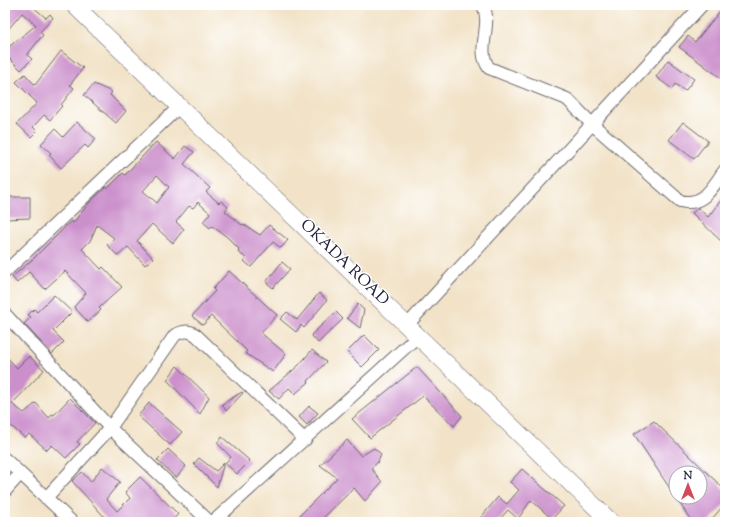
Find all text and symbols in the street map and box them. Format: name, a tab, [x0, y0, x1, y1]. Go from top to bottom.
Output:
street label: OKADA ROAD	[294, 214, 394, 312]
north arrow	[668, 465, 708, 505]
text: N	[683, 468, 693, 484]

